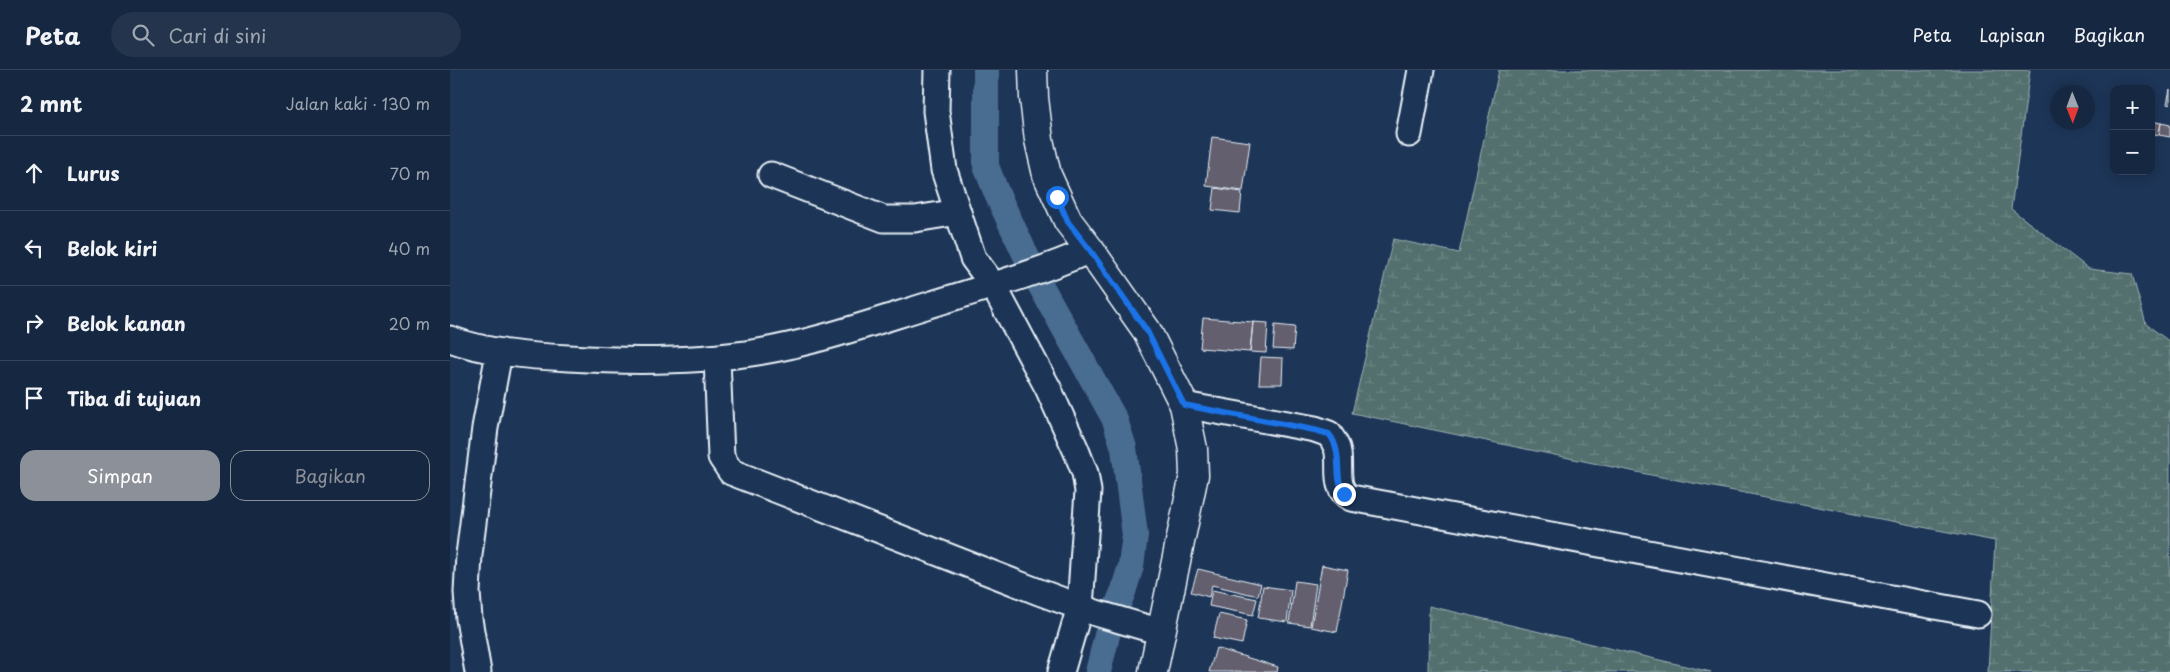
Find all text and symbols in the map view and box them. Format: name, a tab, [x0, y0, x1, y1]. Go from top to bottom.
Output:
search box	[111, 12, 461, 57]
text: Peta	[25, 17, 81, 53]
icon: search	[129, 21, 157, 49]
text: Cari di sini	[169, 21, 266, 49]
text: Peta	[1913, 21, 1951, 48]
text: Lapisan	[1979, 21, 2045, 48]
text: Bagikan	[2073, 21, 2145, 48]
north arrow	[2050, 85, 2095, 130]
map controls	[2110, 85, 2155, 175]
button: +	[2110, 85, 2155, 130]
text: 2 mnt	[20, 87, 82, 119]
text: Jalan kaki · 130 m	[286, 91, 430, 115]
button: −	[2110, 130, 2155, 175]
icon: ahead	[20, 159, 48, 187]
text: Lurus	[67, 159, 120, 187]
text: 70 m	[390, 161, 430, 185]
route start	[1046, 186, 1069, 209]
icon: left	[20, 234, 48, 262]
text: Belok kiri	[67, 234, 157, 262]
text: 40 m	[388, 236, 430, 260]
icon: right	[20, 309, 48, 337]
text: Belok kanan	[67, 309, 186, 337]
text: 20 m	[389, 311, 430, 335]
icon: arrive	[20, 384, 48, 412]
text: Tiba di tujuan	[67, 384, 201, 412]
button: Simpan	[20, 450, 220, 501]
button: Bagikan	[230, 450, 430, 501]
route end	[1333, 483, 1356, 506]

